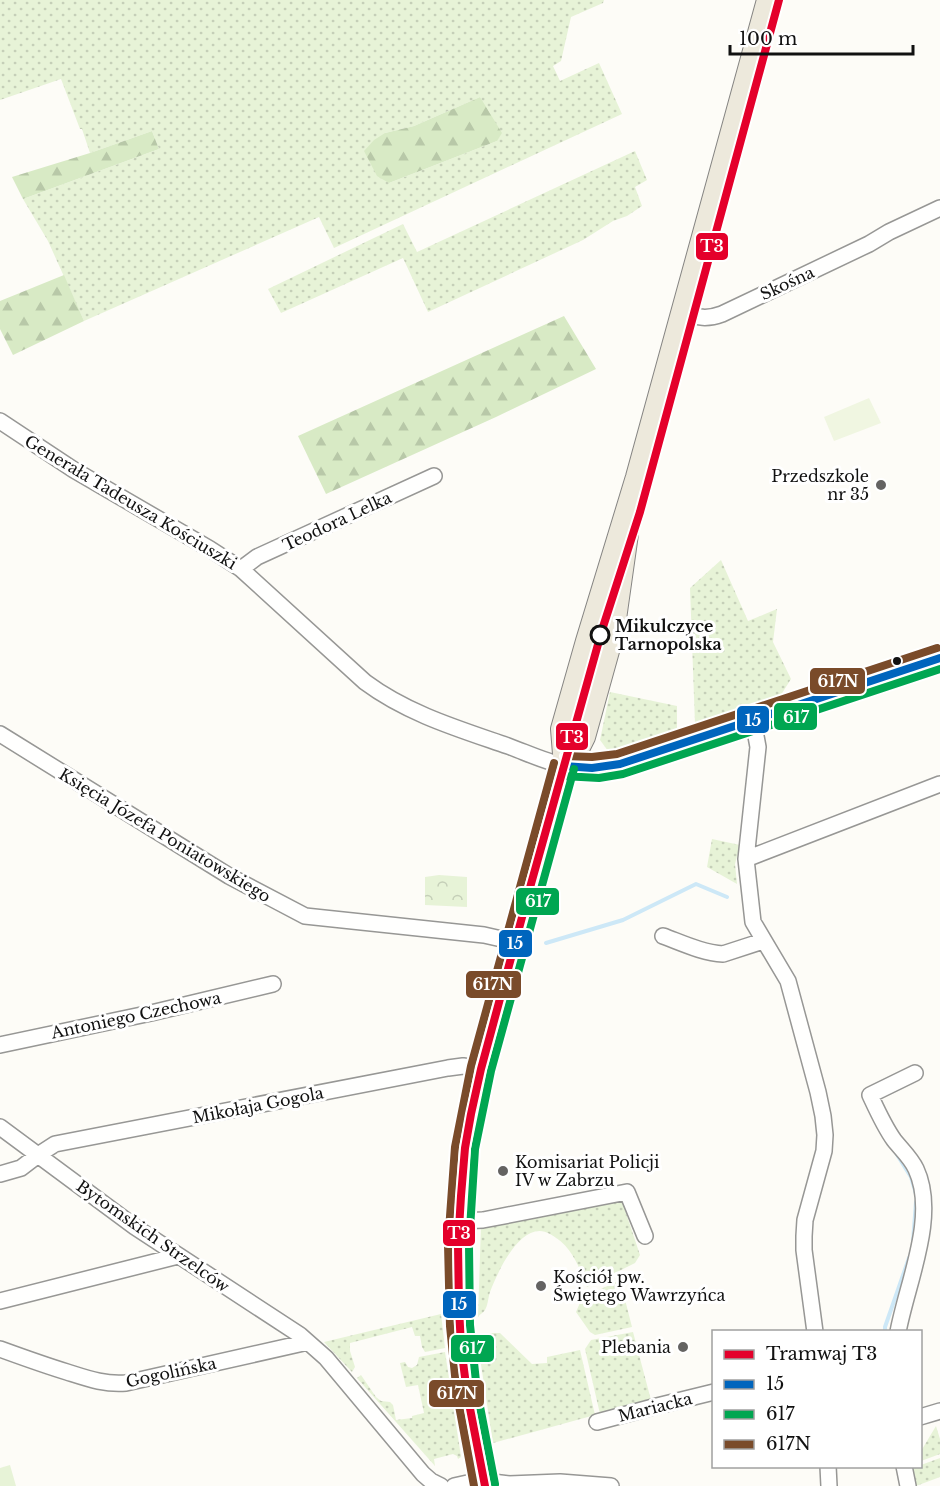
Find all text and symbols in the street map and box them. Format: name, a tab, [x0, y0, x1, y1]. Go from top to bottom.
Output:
scale bar	[730, 18, 913, 56]
text: 100 m	[739, 28, 797, 50]
line badge: T3	[695, 232, 729, 261]
text: T3	[700, 236, 724, 256]
street label: Skośna	[757, 262, 817, 304]
street label: Generała Tadeusza Kościuszki	[21, 431, 241, 574]
place label: Przedszkole nr 35	[771, 466, 869, 504]
marker: Przedszkole nr 35	[874, 478, 888, 492]
street label: Teodora Lelka	[279, 487, 395, 555]
place label: Mikulczyce Tarnopolska	[615, 616, 722, 654]
marker: Mikulczyce Tarnopolska	[590, 625, 610, 645]
unlabelled marker	[891, 655, 903, 667]
line badge: 617N	[809, 667, 866, 695]
text: 617N	[817, 671, 859, 691]
line badge: 617	[773, 702, 818, 731]
line badge: 15	[736, 705, 770, 734]
text: 617	[783, 707, 810, 727]
text: 15	[745, 710, 761, 730]
line badge: T3	[555, 722, 589, 751]
text: T3	[560, 727, 584, 747]
street label: Księcia Józefa Poniatowskiego	[55, 764, 275, 906]
line badge: 617	[515, 887, 560, 916]
text: 617	[525, 891, 552, 911]
line badge: 15	[498, 929, 533, 958]
text: 15	[507, 933, 523, 953]
line badge: 617N	[465, 970, 522, 999]
text: 617N	[472, 974, 514, 994]
street label: Antoniego Czechowa	[48, 987, 223, 1043]
street label: Mikołaja Gogola	[191, 1082, 325, 1128]
place label: Komisariat Policji IV w Zabrzu	[515, 1152, 660, 1190]
marker: Komisariat Policji IV w Zabrzu	[496, 1164, 510, 1178]
street label: Bytomskich Strzelców	[73, 1176, 234, 1297]
line badge: T3	[442, 1219, 476, 1247]
text: T3	[447, 1223, 471, 1243]
place label: Kościół pw. Świętego Wawrzyńca	[553, 1267, 725, 1305]
marker: Kościół pw. Świętego Wawrzyńca	[534, 1279, 548, 1293]
line badge: 15	[442, 1290, 477, 1319]
text: 15	[451, 1294, 467, 1314]
legend	[712, 1330, 922, 1468]
line badge: 617	[450, 1334, 495, 1363]
place label: Plebania	[601, 1337, 671, 1357]
text: 617	[459, 1338, 486, 1358]
marker: Plebania	[676, 1340, 690, 1354]
text: Tramwaj T3	[766, 1343, 877, 1365]
street label: Gogolińska	[124, 1353, 218, 1391]
text: 15	[766, 1373, 784, 1395]
line badge: 617N	[428, 1379, 485, 1408]
text: 617N	[436, 1383, 478, 1403]
street label: Mariacka	[616, 1388, 694, 1426]
text: 617	[766, 1403, 796, 1425]
text: 617N	[766, 1433, 811, 1455]

